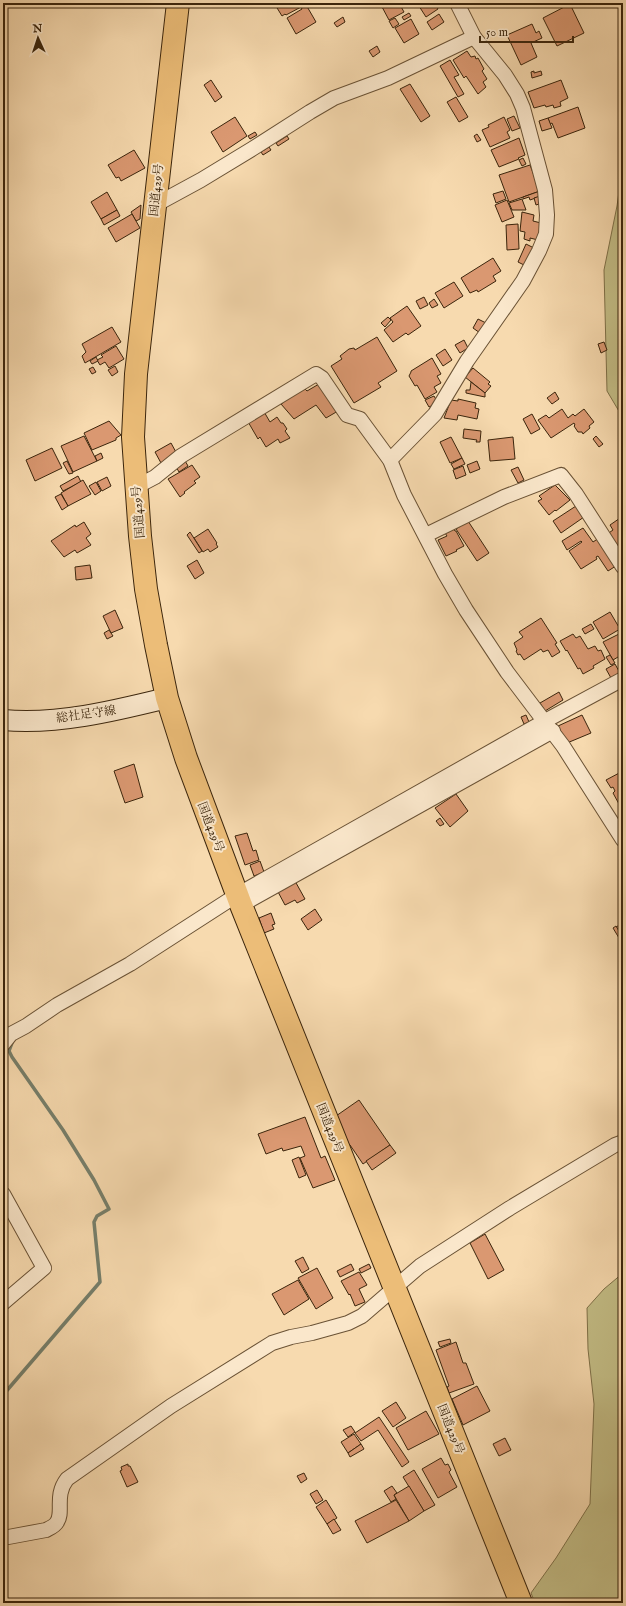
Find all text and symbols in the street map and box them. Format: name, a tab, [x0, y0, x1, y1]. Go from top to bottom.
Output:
north arrow	[18, 18, 58, 58]
scale bar	[480, 18, 573, 44]
text: N	[31, 22, 43, 36]
text: 50 m	[486, 25, 508, 40]
street label: 国道429号	[146, 163, 167, 217]
street label: 国道429号	[129, 485, 148, 539]
street label: 総社足守線	[55, 703, 117, 726]
street label: 国道429号	[194, 800, 227, 854]
street label: 国道429号	[313, 1101, 346, 1155]
street label: 国道429号	[434, 1402, 467, 1456]

